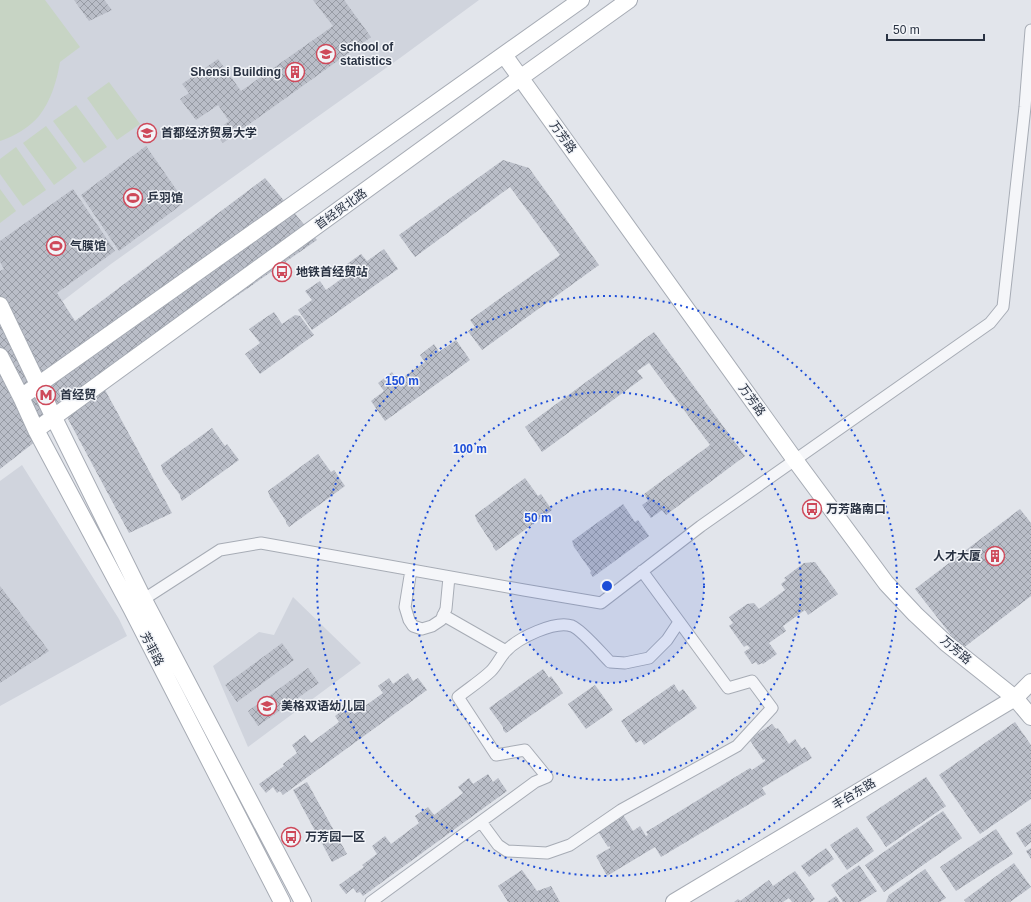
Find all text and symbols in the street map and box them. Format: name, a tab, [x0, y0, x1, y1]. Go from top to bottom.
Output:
scale bar	[887, 16, 984, 42]
text: 50 m	[893, 23, 920, 37]
place label: school of statistics	[340, 40, 394, 68]
school or university icon: school of statistics	[315, 43, 337, 65]
building icon: Shensi Building	[284, 61, 306, 83]
place label: Shensi Building	[190, 65, 281, 79]
street label: 万芳路	[547, 118, 579, 156]
school or university icon: 首都经济贸易大学	[136, 122, 158, 144]
place label: 首都经济贸易大学	[161, 126, 257, 140]
street label: 首经贸北路	[313, 186, 369, 232]
sports icon: 乒羽馆	[122, 187, 144, 209]
place label: 乒羽馆	[147, 191, 183, 205]
sports icon: 气膜馆	[45, 235, 67, 257]
place label: 气膜馆	[70, 239, 106, 253]
bus stop icon: 地铁首经贸站	[271, 261, 293, 283]
place label: 地铁首经贸站	[296, 265, 368, 279]
text: 150 m	[385, 374, 419, 388]
street label: 万芳路	[736, 381, 768, 419]
metro station icon: 首经贸	[35, 384, 57, 406]
place label: 首经贸	[60, 388, 96, 402]
text: 100 m	[453, 442, 487, 456]
bus stop icon: 万芳路南口	[801, 498, 823, 520]
place label: 万芳路南口	[826, 502, 886, 516]
text: 50 m	[524, 511, 552, 525]
building icon: 人才大厦	[984, 545, 1006, 567]
place label: 人才大厦	[933, 549, 981, 563]
centre of rings	[600, 579, 614, 593]
street label: 芳菲路	[138, 630, 166, 668]
street label: 万芳路	[938, 633, 974, 667]
school or university icon: 美格双语幼儿园	[256, 695, 278, 717]
place label: 美格双语幼儿园	[281, 699, 365, 713]
street label: 丰台东路	[830, 776, 878, 812]
bus stop icon: 万芳园一区	[280, 826, 302, 848]
place label: 万芳园一区	[305, 830, 365, 844]

